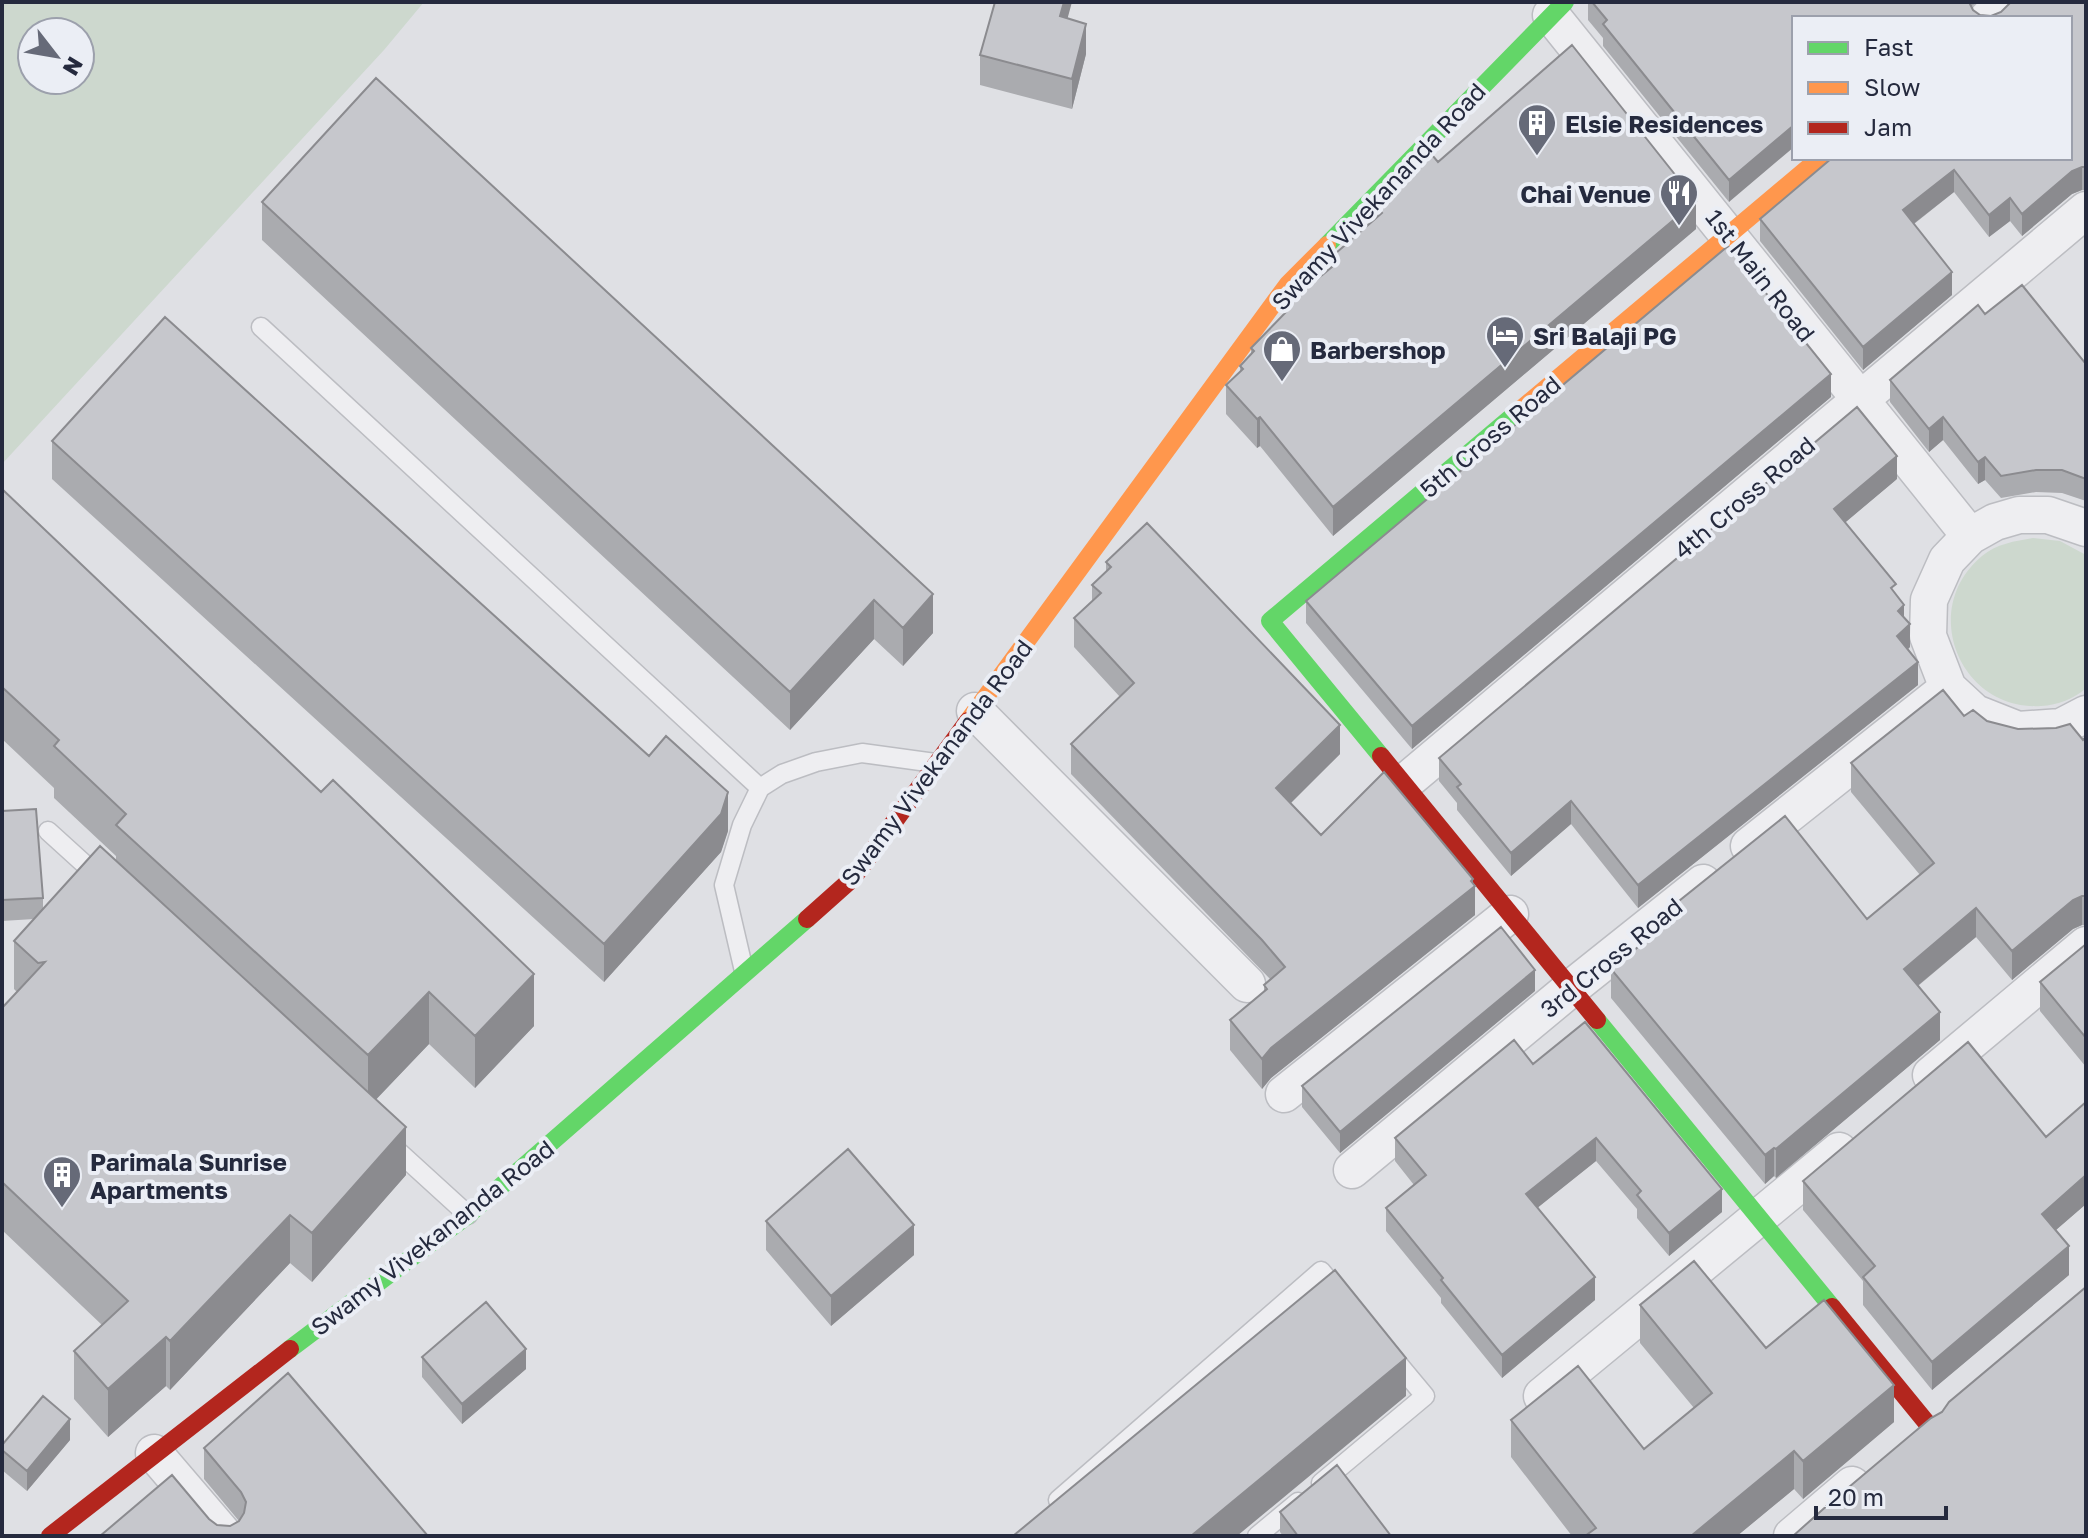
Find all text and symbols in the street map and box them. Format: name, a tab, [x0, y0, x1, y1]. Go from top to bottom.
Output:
north arrow	[16, 16, 96, 96]
legend	[1792, 16, 2072, 160]
text: Fast	[1864, 32, 1914, 61]
text: N	[58, 52, 89, 81]
text: Slow	[1864, 72, 1920, 101]
street label: Swamy Vivekananda Road	[1265, 76, 1491, 316]
building icon: Elsie Residences	[1516, 102, 1558, 157]
place label: Elsie Residences	[1565, 109, 1764, 138]
text: Jam	[1864, 112, 1912, 141]
restaurant icon: Chai Venue	[1658, 172, 1700, 227]
place label: Chai Venue	[1520, 179, 1651, 208]
street label: 1st Main Road	[1700, 203, 1822, 347]
hotel icon: Sri Balaji PG	[1484, 314, 1526, 369]
place label: Sri Balaji PG	[1533, 321, 1677, 350]
shop icon: Barbershop	[1261, 328, 1303, 383]
place label: Barbershop	[1310, 335, 1446, 364]
street label: 5th Cross Road	[1414, 369, 1566, 503]
street label: 4th Cross Road	[1668, 430, 1820, 564]
street label: Swamy Vivekananda Road	[834, 633, 1038, 891]
street label: 3rd Cross Road	[1534, 891, 1688, 1023]
street label: Swamy Vivekananda Road	[305, 1133, 559, 1341]
place label: Parimala Sunrise Apartments	[90, 1147, 287, 1204]
building icon: Parimala Sunrise Apartments	[41, 1154, 83, 1209]
scale bar	[1816, 1470, 1946, 1520]
text: 20 m	[1828, 1482, 1884, 1511]

